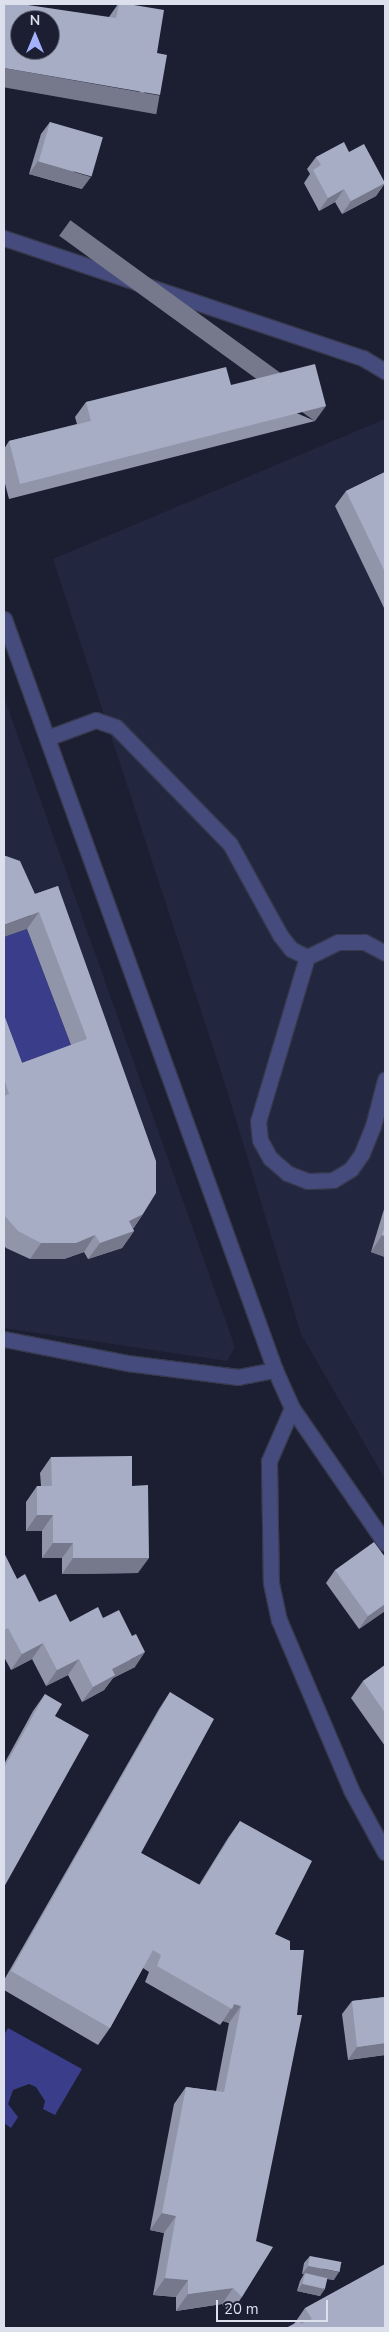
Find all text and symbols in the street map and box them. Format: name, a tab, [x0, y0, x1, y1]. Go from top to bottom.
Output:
north arrow	[10, 10, 60, 60]
text: N	[30, 11, 40, 30]
scale bar	[219, 2290, 332, 2322]
text: 20 m	[224, 2299, 259, 2319]

